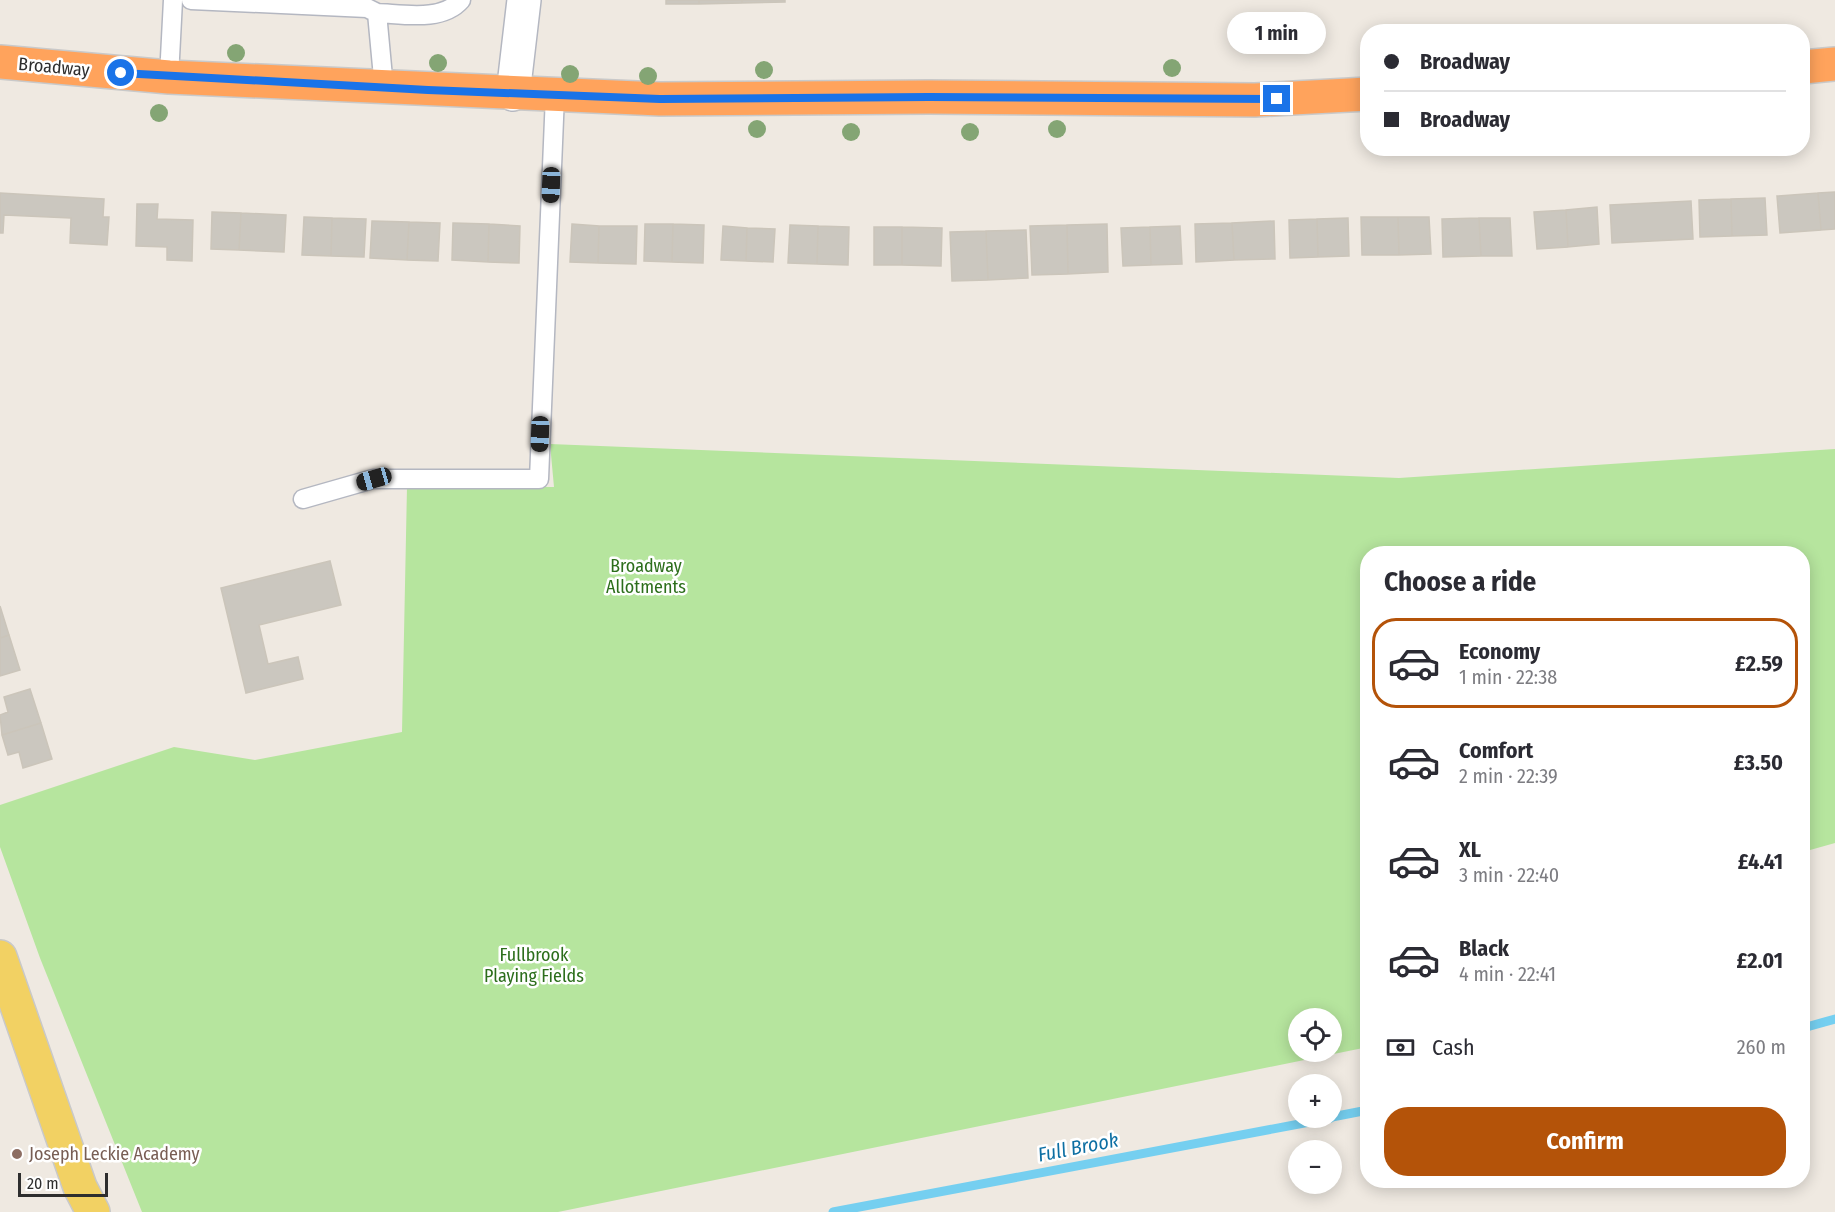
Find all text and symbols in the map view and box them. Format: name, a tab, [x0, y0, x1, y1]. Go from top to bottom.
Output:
callout: 1 min	[1228, 12, 1326, 54]
text: 1 min	[1255, 21, 1298, 45]
text: Broadway	[1420, 48, 1510, 75]
street label: Broadway	[17, 53, 91, 81]
route start	[107, 59, 134, 86]
route end	[1263, 85, 1290, 112]
text: Broadway	[1420, 106, 1510, 133]
car	[541, 167, 561, 203]
car	[530, 416, 550, 452]
car	[354, 465, 394, 493]
park label: Broadway Allotments	[606, 555, 686, 598]
text: Choose a ride	[1384, 566, 1536, 598]
icon: car	[1387, 636, 1441, 690]
text: Economy	[1459, 638, 1540, 665]
text: £2.59	[1735, 650, 1783, 677]
text: 1 min · 22:38	[1459, 665, 1557, 689]
icon: car	[1387, 735, 1441, 789]
text: Comfort	[1459, 737, 1533, 764]
text: £3.50	[1734, 749, 1783, 776]
text: 2 min · 22:39	[1459, 764, 1558, 788]
icon: car	[1387, 834, 1441, 888]
text: XL	[1459, 836, 1481, 863]
text: £4.41	[1738, 848, 1783, 875]
text: 3 min · 22:40	[1459, 863, 1559, 887]
icon: car	[1387, 933, 1441, 987]
text: Black	[1459, 935, 1509, 962]
park label: Fullbrook Playing Fields	[484, 944, 584, 987]
text: £2.01	[1736, 947, 1783, 974]
text: 4 min · 22:41	[1459, 962, 1556, 986]
map controls	[1288, 1008, 1342, 1194]
button: locate	[1288, 1008, 1342, 1062]
icon: cash	[1384, 1031, 1417, 1064]
text: Cash	[1432, 1034, 1475, 1061]
text: 260 m	[1737, 1035, 1786, 1059]
button: +	[1288, 1074, 1342, 1128]
button: Confirm	[1384, 1107, 1786, 1176]
water label: Full Brook	[1036, 1127, 1120, 1167]
button: −	[1288, 1140, 1342, 1194]
place label: Joseph Leckie Academy	[29, 1143, 200, 1165]
marker: Joseph Leckie Academy	[10, 1147, 24, 1161]
scale bar	[18, 1170, 108, 1198]
text: 20 m	[27, 1174, 58, 1193]

